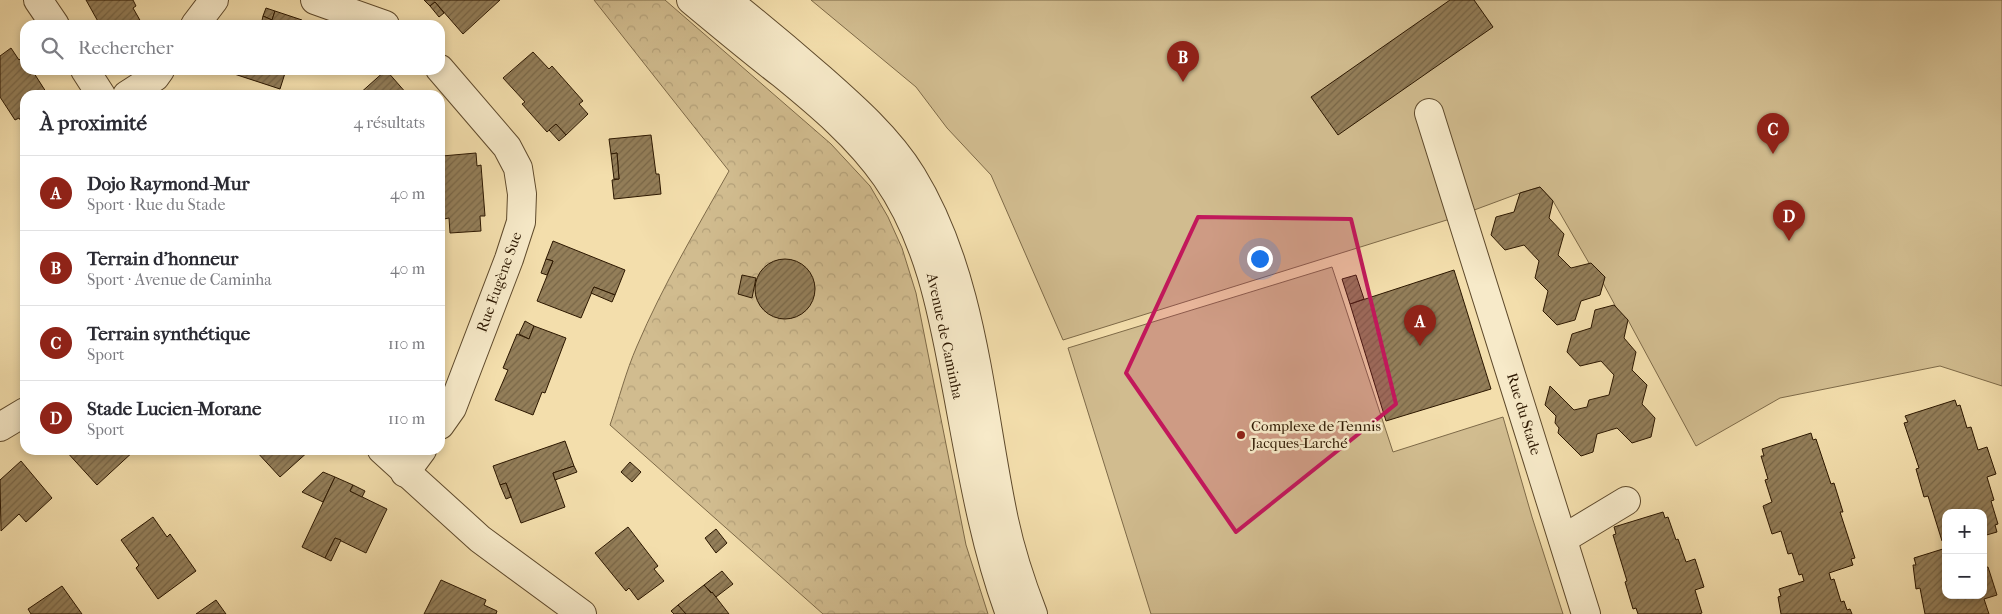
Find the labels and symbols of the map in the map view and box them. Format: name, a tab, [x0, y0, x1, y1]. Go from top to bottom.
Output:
pin: B	[1167, 41, 1199, 82]
pin: C	[1757, 113, 1789, 154]
pin: D	[1773, 200, 1805, 241]
street label: Rue Eugène Sue	[472, 229, 526, 335]
your location	[1247, 246, 1273, 272]
street label: Avenue de Caminha	[923, 270, 967, 402]
pin: A	[1404, 305, 1436, 346]
street label: Rue du Stade	[1503, 371, 1545, 458]
place label: Complexe de Tennis Jacques-Larché	[1250, 417, 1382, 452]
marker: Complexe de Tennis Jacques-Larché	[1235, 429, 1247, 441]

